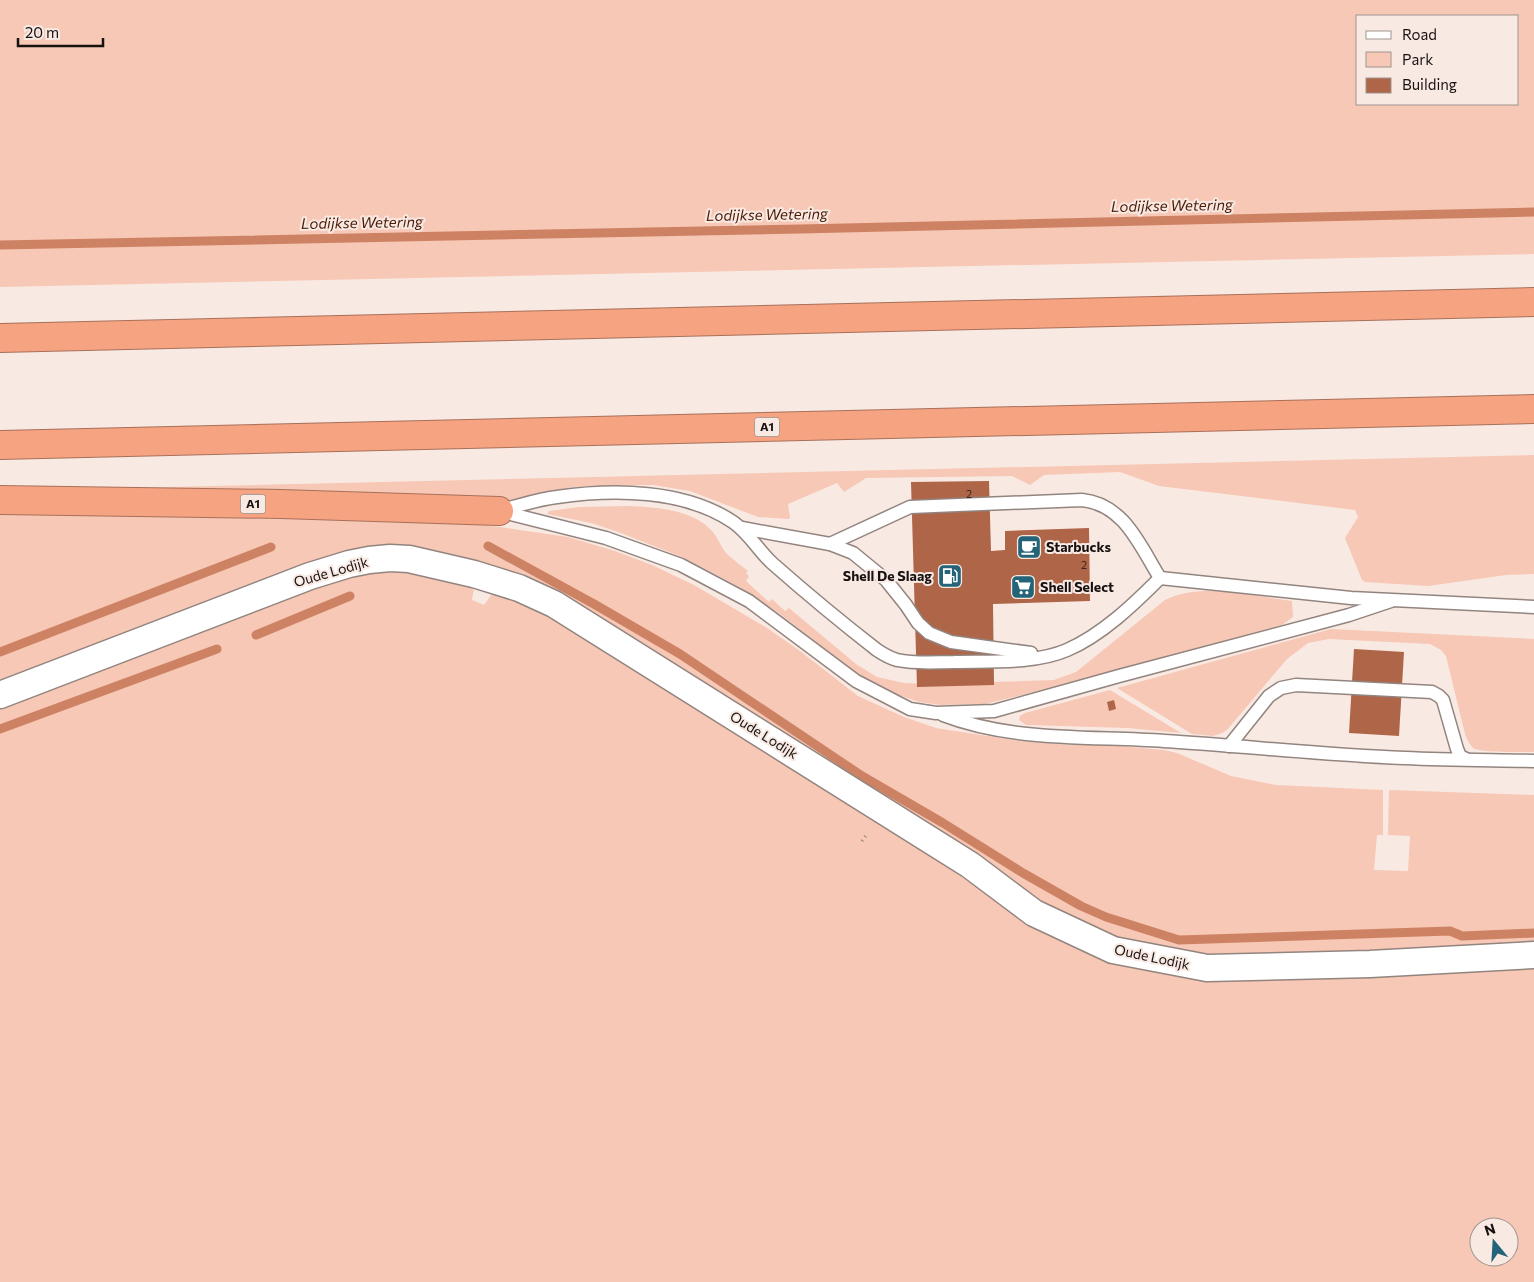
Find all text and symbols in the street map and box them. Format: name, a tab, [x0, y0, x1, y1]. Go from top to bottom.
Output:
scale bar	[18, 15, 102, 47]
legend	[1356, 15, 1519, 105]
text: 20 m	[25, 23, 59, 41]
text: Road	[1402, 25, 1437, 43]
text: Park	[1402, 50, 1433, 68]
text: Building	[1402, 75, 1457, 93]
water label: Lodijkse Wetering	[1111, 195, 1234, 215]
water label: Lodijkse Wetering	[706, 204, 829, 224]
water label: Lodijkse Wetering	[301, 212, 424, 232]
road number: A1	[754, 418, 780, 437]
house number: 2	[966, 487, 972, 500]
road number: A1	[240, 494, 266, 514]
cafe icon: Starbucks	[1016, 534, 1042, 560]
place label: Starbucks	[1046, 538, 1111, 555]
street label: Oude Lodijk	[292, 553, 370, 590]
house number: 2	[1081, 558, 1087, 571]
fuel station icon: Shell De Slaag	[937, 563, 963, 589]
place label: Shell De Slaag	[843, 567, 932, 584]
supermarket icon: Shell Select	[1010, 574, 1036, 600]
place label: Shell Select	[1040, 578, 1114, 595]
street label: Oude Lodijk	[727, 707, 802, 762]
street label: Oude Lodijk	[1113, 940, 1192, 973]
north arrow	[1469, 1217, 1519, 1267]
text: N	[1482, 1219, 1497, 1239]

